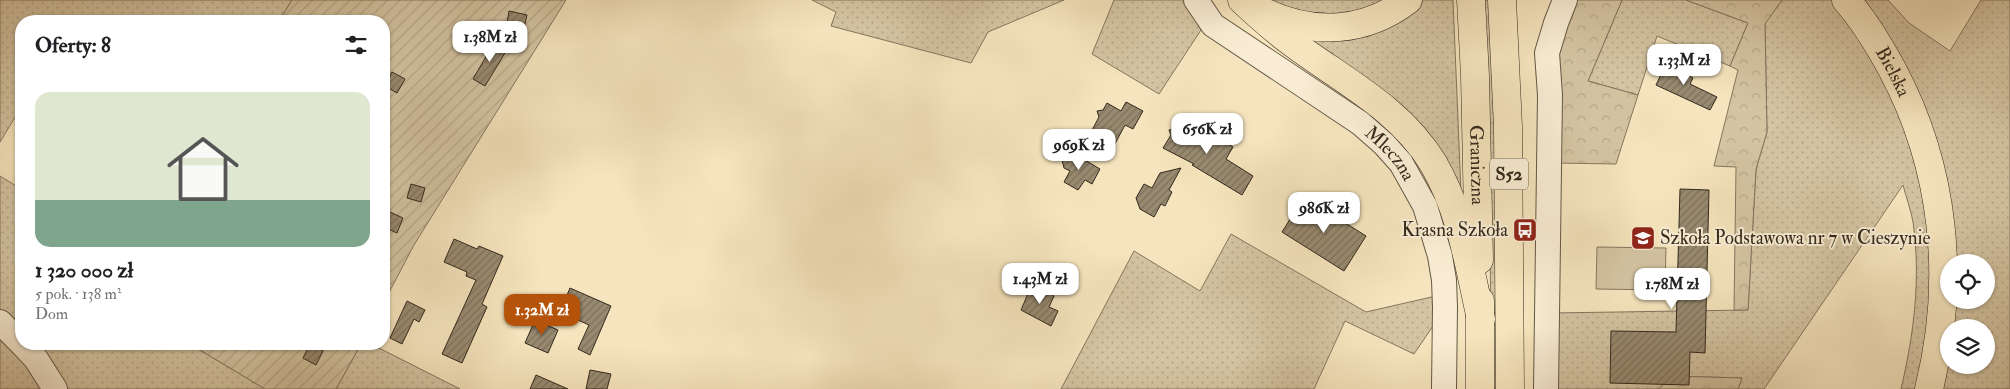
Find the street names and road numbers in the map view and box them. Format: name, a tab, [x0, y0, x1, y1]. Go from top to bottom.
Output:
street label: Bielska	[1870, 42, 1916, 101]
street label: Mleczna	[1360, 121, 1421, 185]
street label: Graniczna	[1464, 125, 1490, 205]
road number: S52	[1490, 158, 1528, 190]

